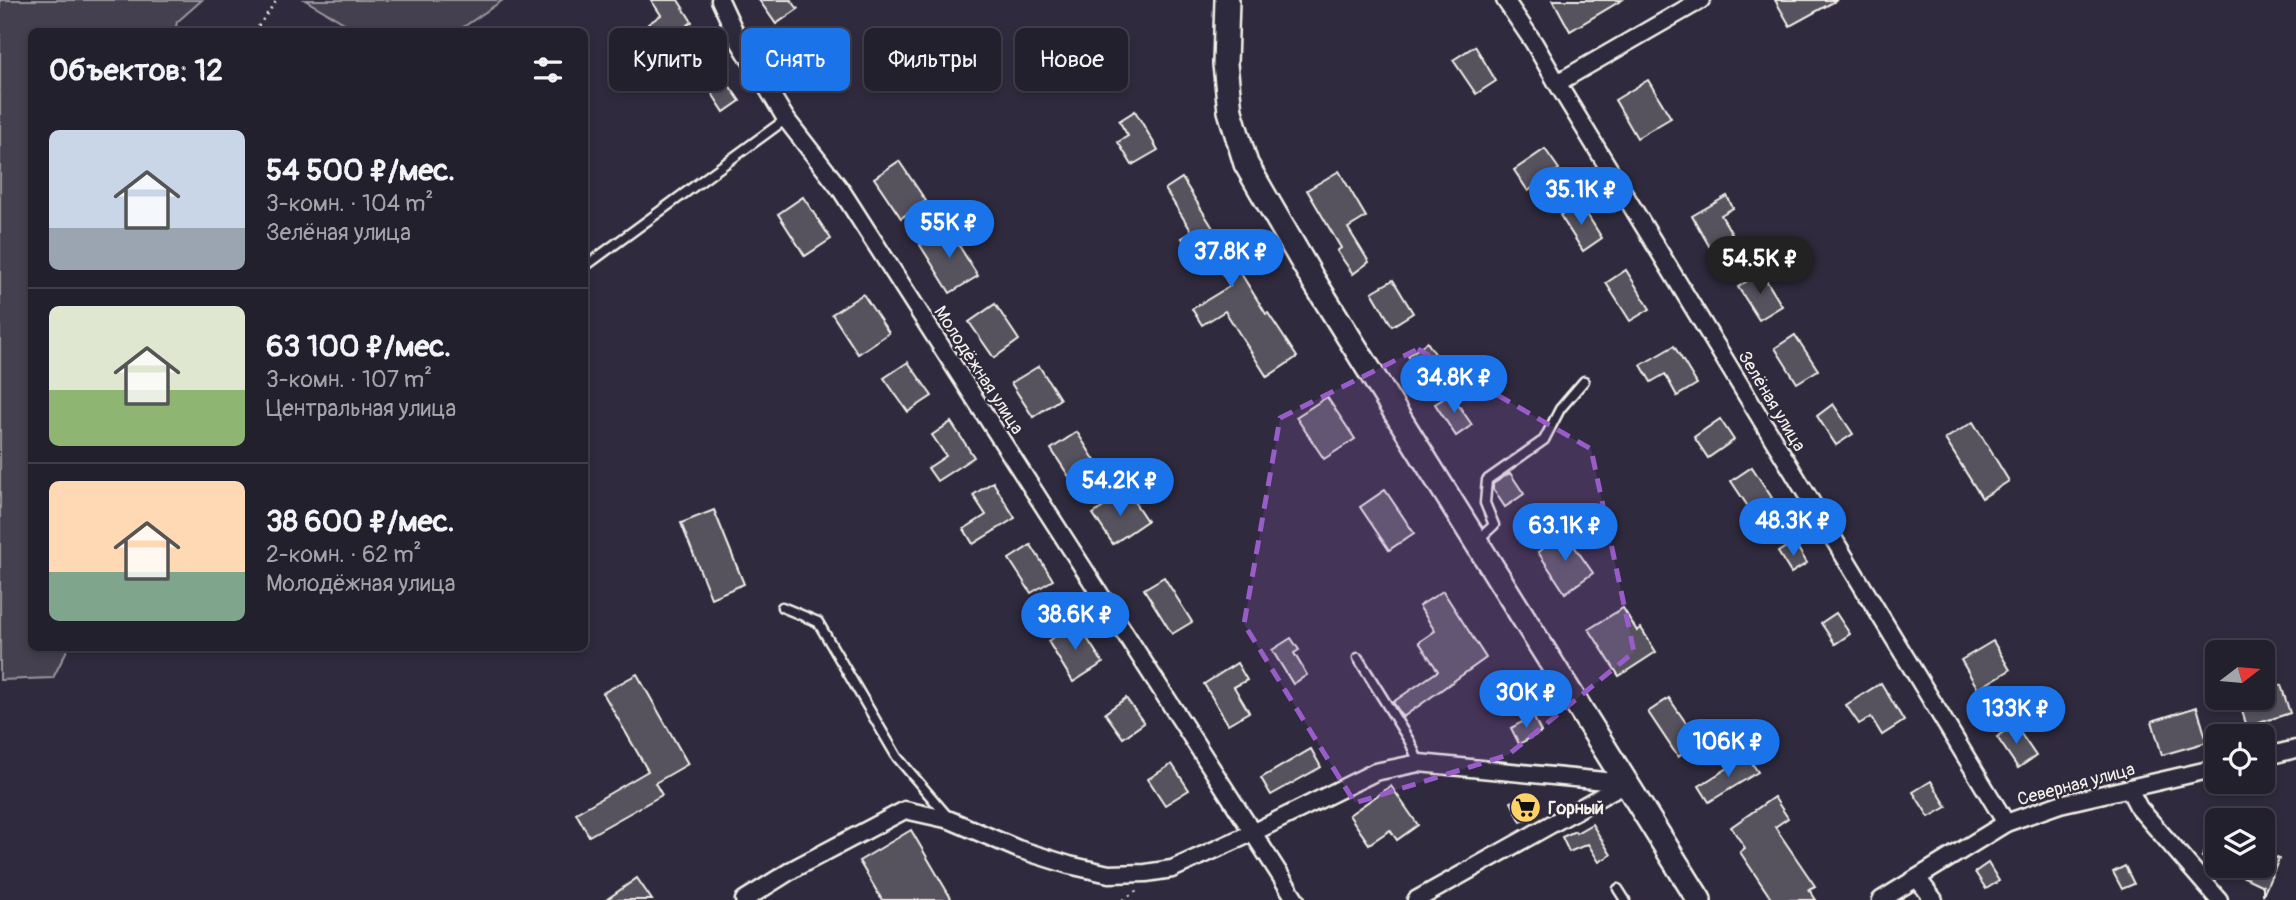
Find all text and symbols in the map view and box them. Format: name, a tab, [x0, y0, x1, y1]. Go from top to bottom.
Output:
chip: Купить	[609, 28, 727, 91]
chip: Снять	[741, 28, 850, 91]
chip: Фильтры	[864, 28, 1001, 91]
chip: Новое	[1015, 28, 1128, 91]
icon: filters	[529, 51, 567, 89]
text: Объектов: 12	[49, 52, 223, 89]
text: 54 500 ₽/мес.	[266, 152, 455, 189]
icon: home	[105, 158, 189, 242]
pin: 35.1K ₽	[1516, 168, 1646, 227]
text: 35.1K ₽	[1545, 175, 1617, 204]
text: 3-комн. · 104 m²	[266, 189, 433, 218]
pin: 55K ₽	[900, 201, 998, 260]
text: 55K ₽	[920, 208, 978, 237]
text: Зелёная улица	[266, 218, 411, 247]
pin: 37.8K ₽	[1166, 230, 1296, 289]
pin: 54.5K ₽	[1695, 236, 1825, 296]
text: 37.8K ₽	[1194, 237, 1268, 266]
text: 54.5K ₽	[1722, 244, 1798, 273]
street label: Молодёжная улица	[929, 302, 1029, 439]
text: 63 100 ₽/мес.	[266, 328, 451, 365]
icon: home	[105, 334, 189, 418]
street label: Зелёная улица	[1733, 347, 1811, 456]
pin: 34.8K ₽	[1389, 356, 1519, 415]
text: 34.8K ₽	[1416, 363, 1492, 392]
text: 3-комн. · 107 m²	[266, 365, 432, 394]
text: Центральная улица	[266, 394, 456, 423]
pin: 54.2K ₽	[1055, 458, 1185, 518]
text: 54.2K ₽	[1082, 466, 1158, 495]
pin: 48.3K ₽	[1728, 498, 1858, 558]
text: 38 600 ₽/мес.	[266, 503, 454, 540]
pin: 63.1K ₽	[1500, 504, 1630, 563]
text: 48.3K ₽	[1755, 506, 1831, 535]
icon: home	[105, 509, 189, 593]
text: 63.1K ₽	[1529, 511, 1601, 540]
text: 2-комн. · 62 m²	[266, 540, 421, 569]
text: Молодёжная улица	[266, 569, 456, 598]
pin: 38.6K ₽	[1010, 592, 1140, 652]
text: 38.6K ₽	[1037, 600, 1113, 629]
north arrow	[2205, 640, 2275, 710]
map controls	[2205, 640, 2275, 878]
pin: 30K ₽	[1477, 670, 1575, 730]
text: 30K ₽	[1495, 678, 1557, 707]
pin: 133K ₽	[1959, 686, 2073, 746]
text: 133K ₽	[1982, 694, 2050, 723]
pin: 106K ₽	[1671, 720, 1785, 779]
button: locate	[2205, 724, 2275, 794]
text: 106K ₽	[1693, 727, 1763, 756]
street label: Северная улица	[2015, 758, 2137, 811]
supermarket icon: Горный	[1508, 791, 1542, 825]
place label: Горный	[1548, 797, 1604, 820]
button: layers	[2205, 808, 2275, 878]

